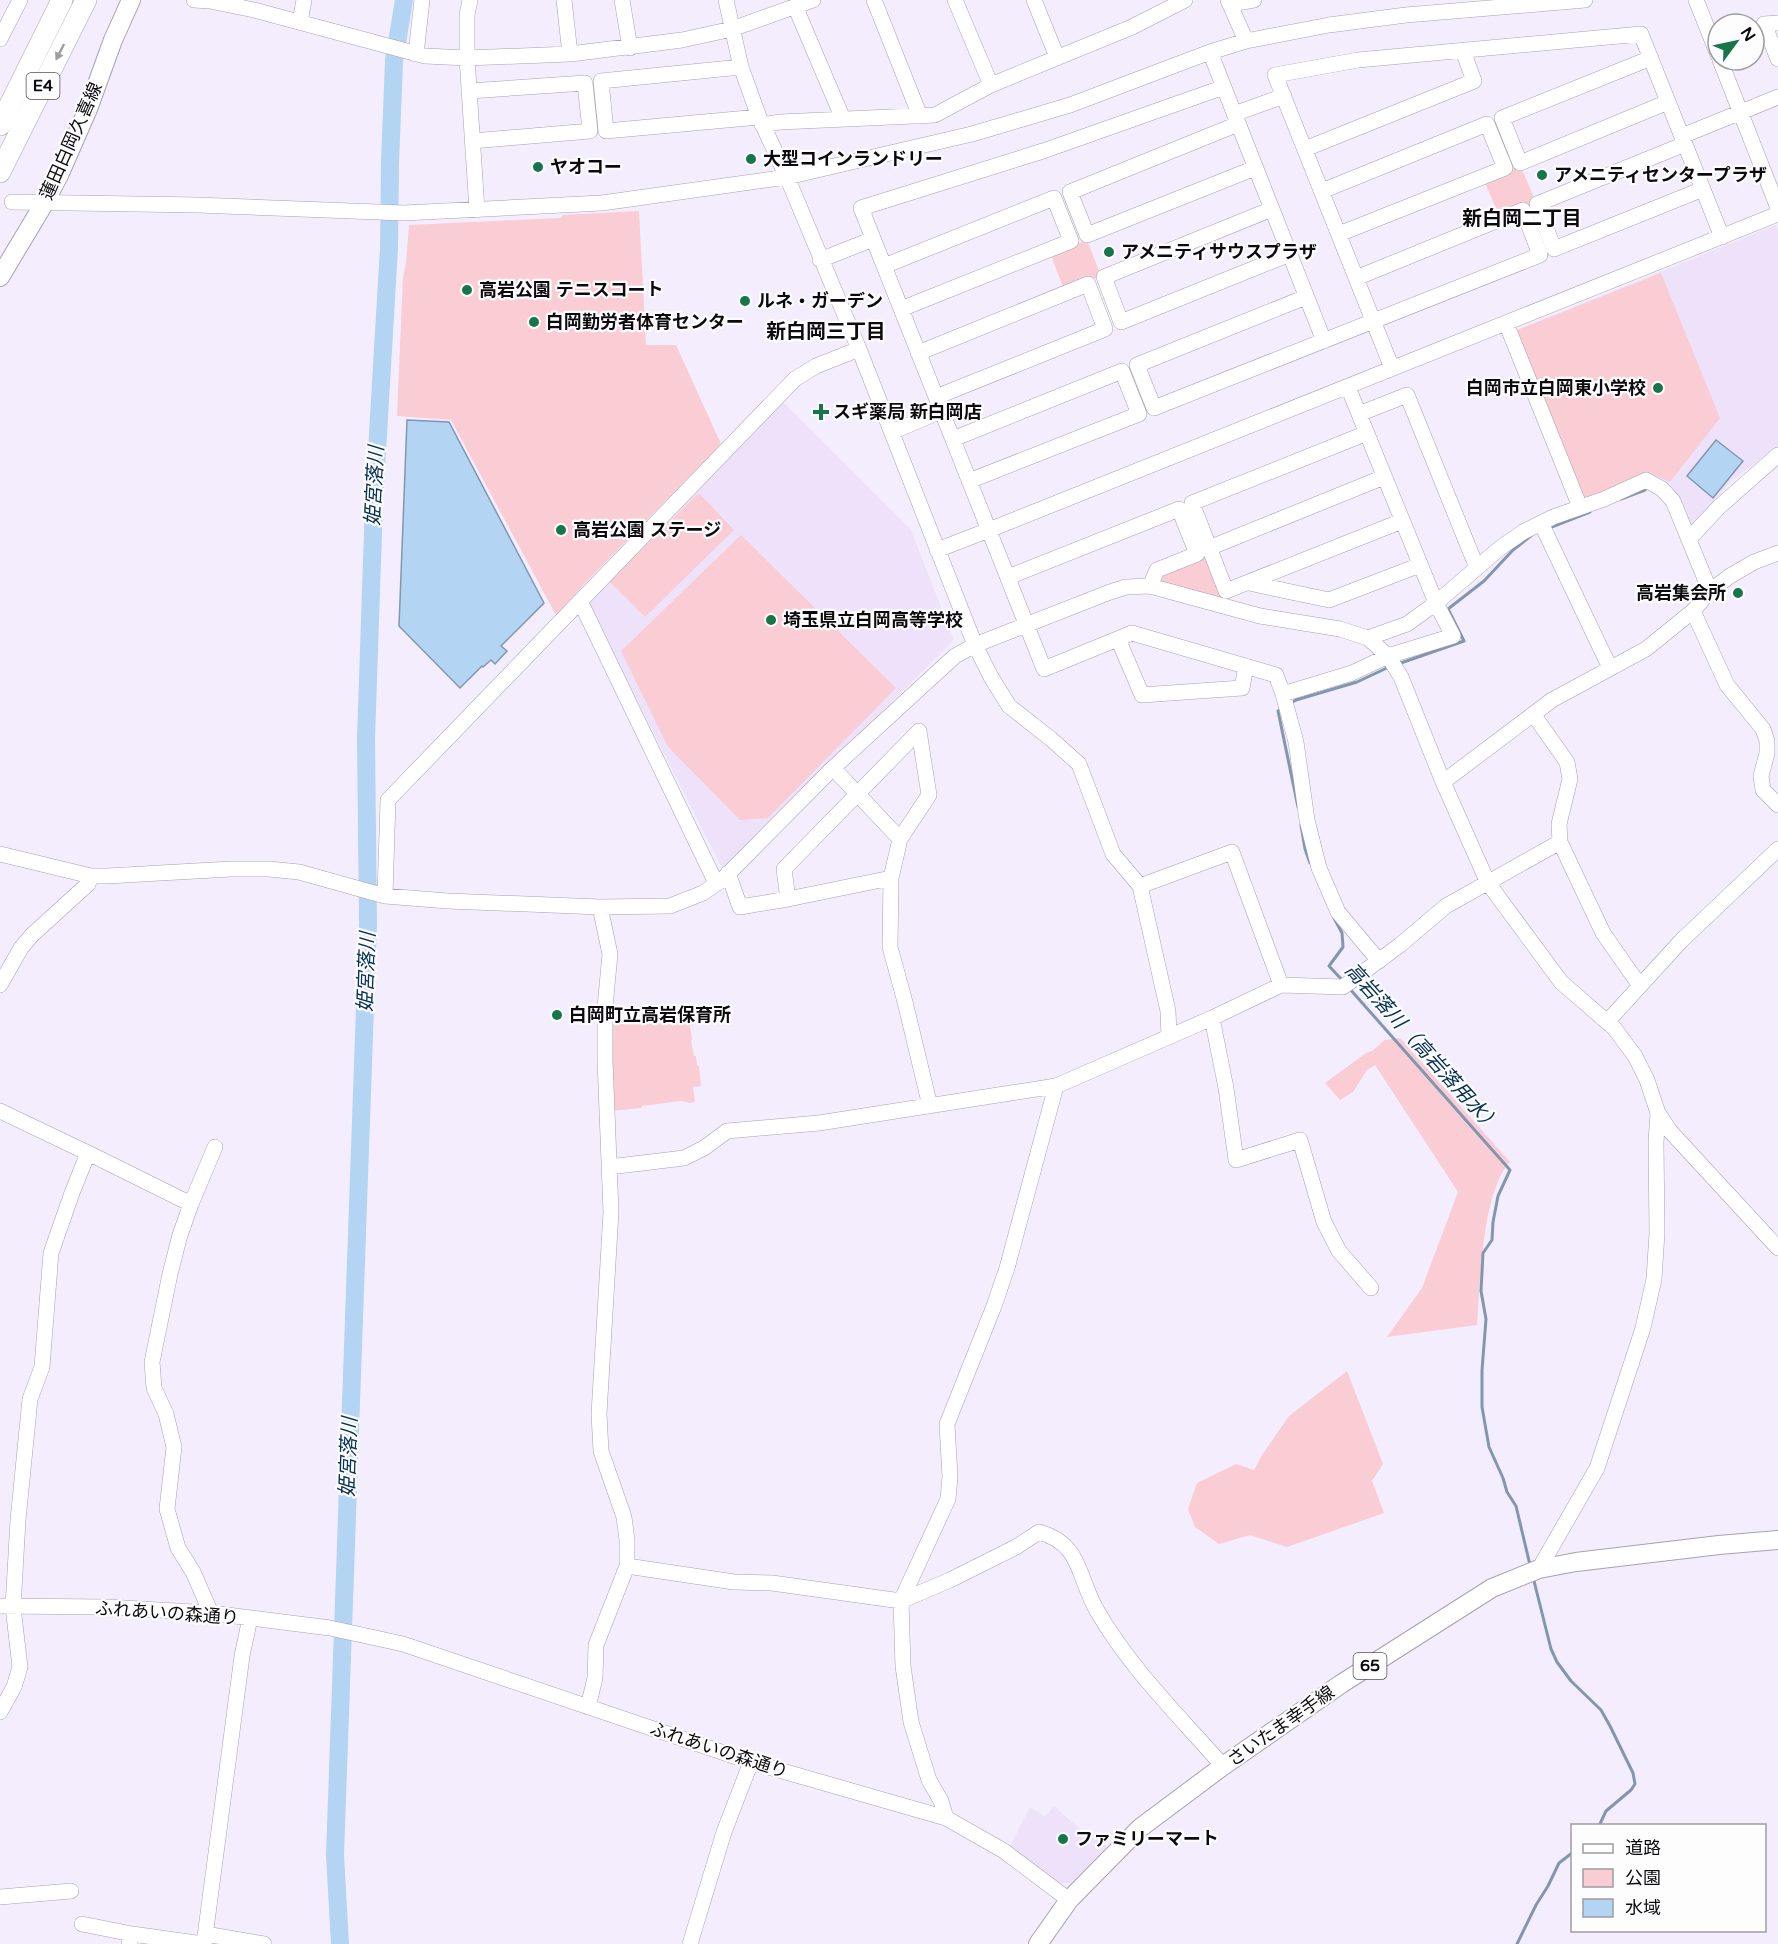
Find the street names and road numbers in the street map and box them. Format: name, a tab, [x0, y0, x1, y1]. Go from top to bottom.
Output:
road number: E4	[26, 73, 60, 99]
street label: 蓮田白岡久喜線	[35, 79, 107, 203]
street label: ふれあいの森通り	[94, 1597, 240, 1629]
road number: 65	[1354, 1653, 1386, 1679]
street label: さいたま幸手線	[1223, 1681, 1339, 1771]
street label: ふれあいの森通り	[647, 1717, 791, 1783]

